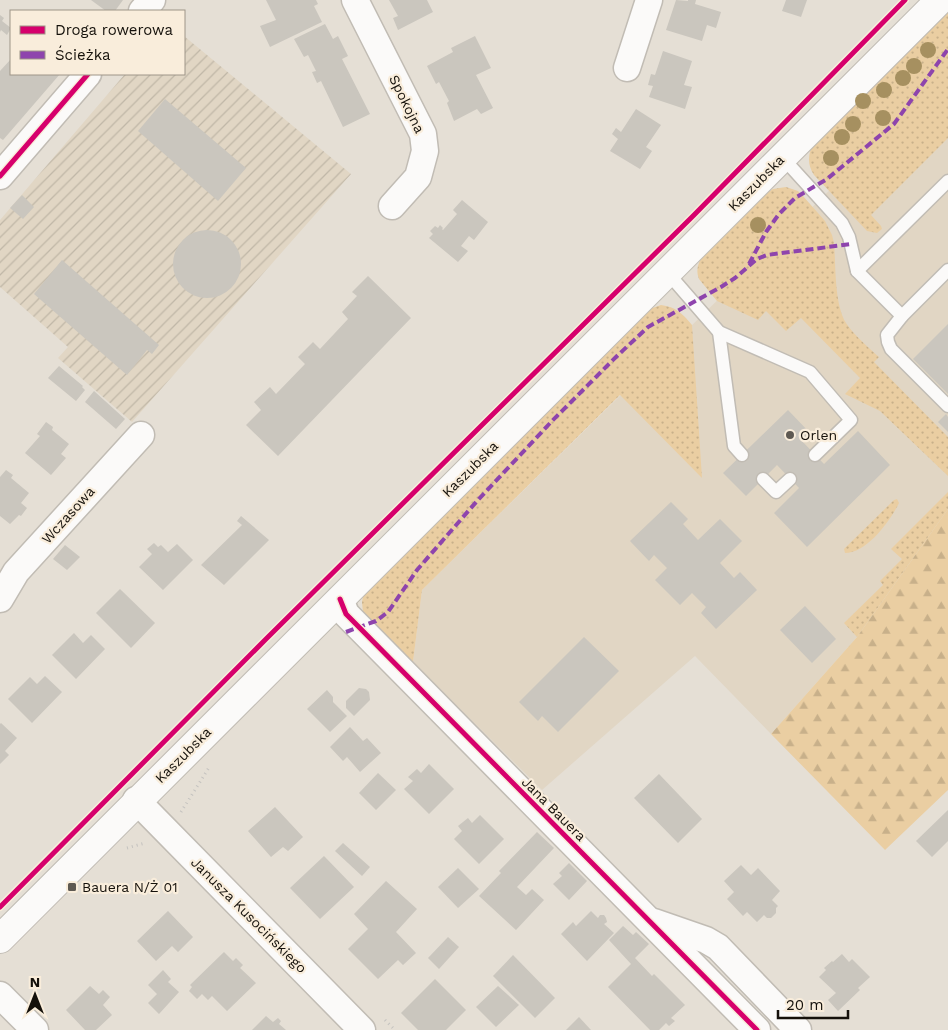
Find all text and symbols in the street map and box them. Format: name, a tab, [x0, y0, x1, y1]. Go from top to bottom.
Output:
legend	[10, 10, 185, 75]
text: Droga rowerowa	[55, 21, 173, 39]
text: Ścieżka	[55, 45, 111, 64]
street label: Spokojna	[386, 72, 428, 136]
street label: Kaszubska	[725, 152, 787, 214]
place label: Orlen	[800, 427, 837, 443]
marker: Orlen	[784, 429, 796, 441]
street label: Kaszubska	[439, 438, 501, 500]
street label: Wczasowa	[38, 483, 98, 547]
street label: Kaszubska	[152, 724, 214, 786]
street label: Jana Bauera	[519, 774, 589, 844]
street label: Janusza Kusocińskiego	[188, 854, 310, 976]
place label: Bauera N/Ż 01	[82, 879, 178, 895]
marker: Bauera N/Ż 01	[66, 881, 78, 893]
north arrow	[10, 970, 60, 1020]
text: N	[30, 974, 40, 990]
scale bar	[778, 988, 848, 1020]
text: 20 m	[786, 996, 824, 1014]

